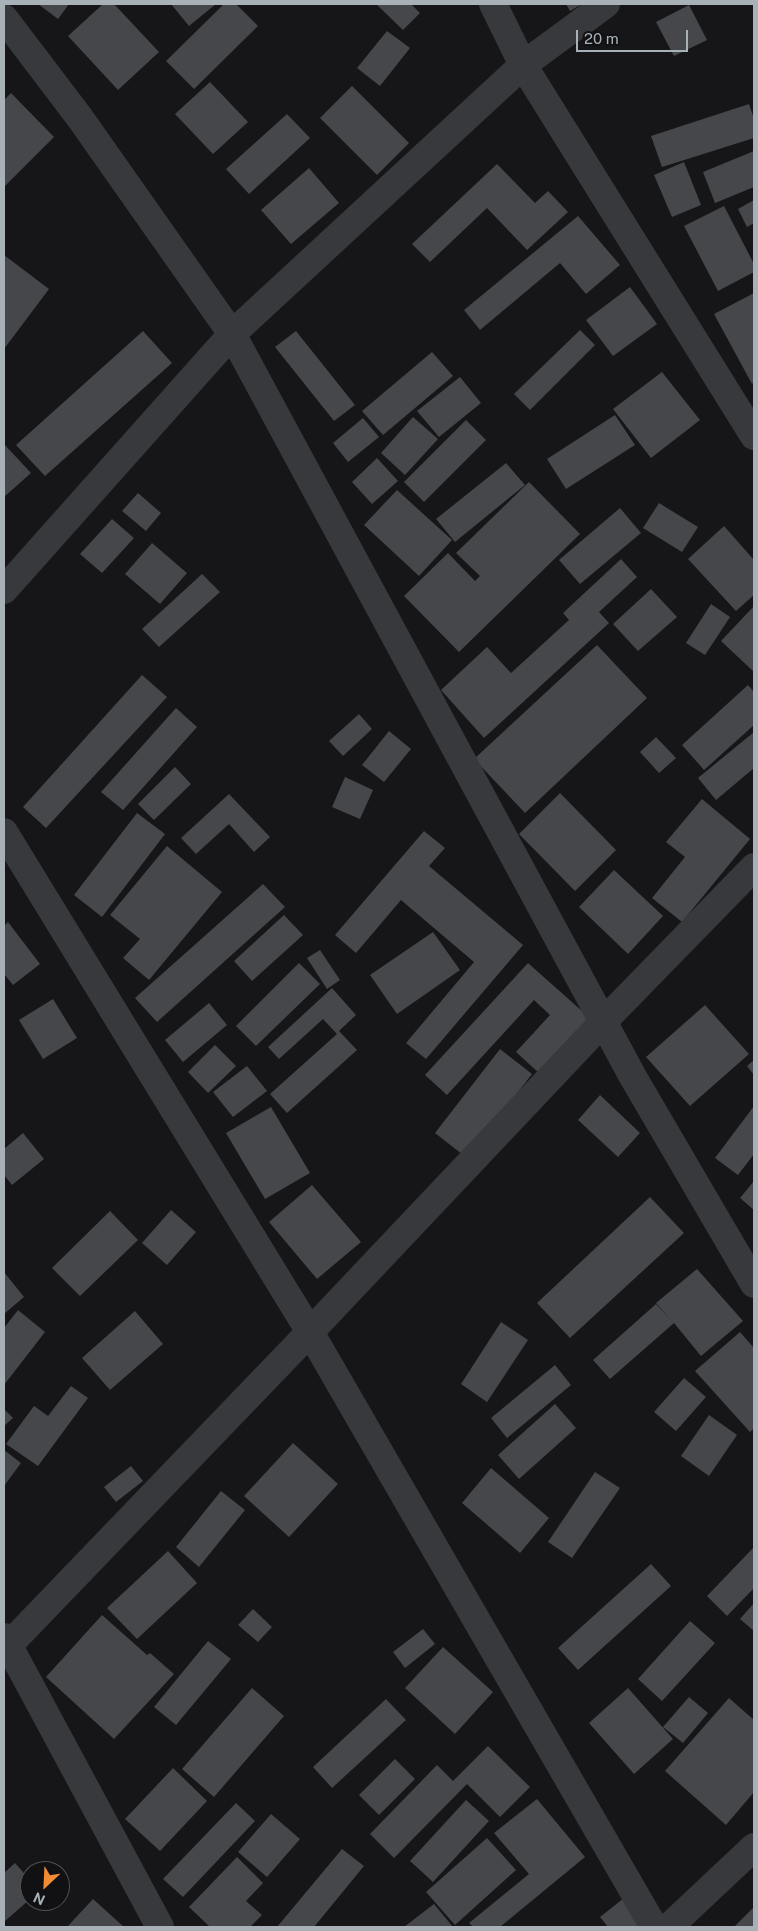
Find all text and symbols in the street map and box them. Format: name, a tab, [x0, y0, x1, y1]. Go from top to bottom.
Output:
scale bar	[578, 20, 690, 52]
text: 20 m	[584, 30, 619, 47]
north arrow	[20, 1861, 70, 1911]
text: N	[31, 1889, 47, 1908]

